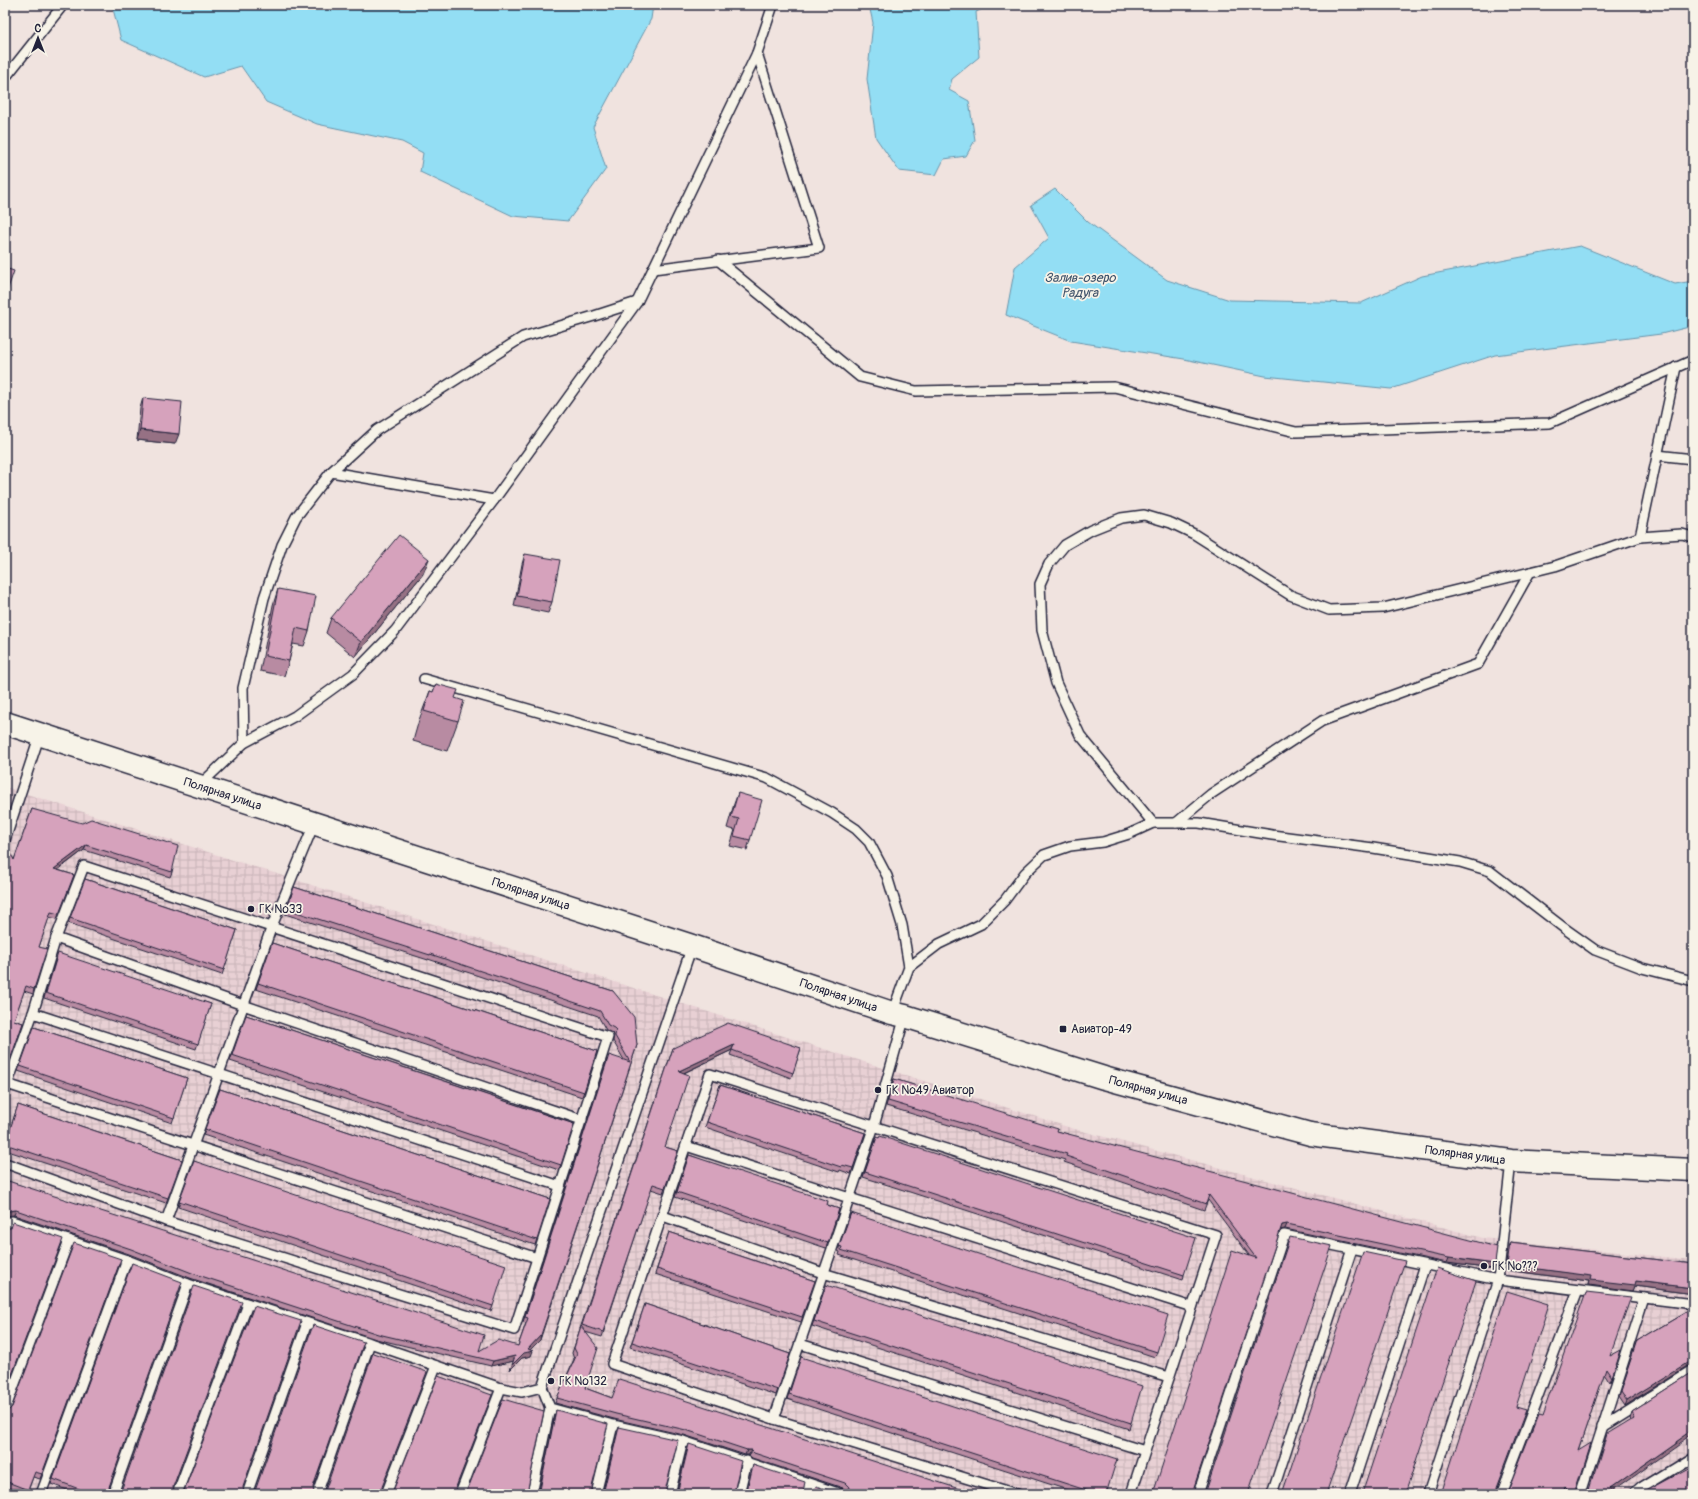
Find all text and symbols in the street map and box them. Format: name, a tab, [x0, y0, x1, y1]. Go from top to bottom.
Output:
north arrow	[18, 18, 58, 58]
text: С	[35, 22, 42, 35]
water label: Залив-озеро Радуга	[1044, 270, 1117, 301]
street label: Полярная улица	[182, 774, 264, 813]
street label: Полярная улица	[490, 874, 572, 914]
place label: ГК №33	[259, 902, 303, 917]
marker: ГК №33	[246, 904, 256, 914]
street label: Полярная улица	[798, 975, 880, 1015]
place label: Авиатор-49	[1071, 1022, 1132, 1037]
marker: Авиатор-49	[1058, 1024, 1068, 1034]
street label: Полярная улица	[1107, 1072, 1190, 1108]
place label: ГК №49 Авиатор	[886, 1083, 975, 1098]
marker: ГК №49 Авиатор	[873, 1085, 883, 1095]
street label: Полярная улица	[1424, 1142, 1507, 1168]
place label: ГК №???	[1492, 1259, 1538, 1274]
marker: ГК №???	[1479, 1261, 1489, 1271]
place label: ГК №132	[559, 1374, 607, 1389]
marker: ГК №132	[546, 1376, 556, 1386]

